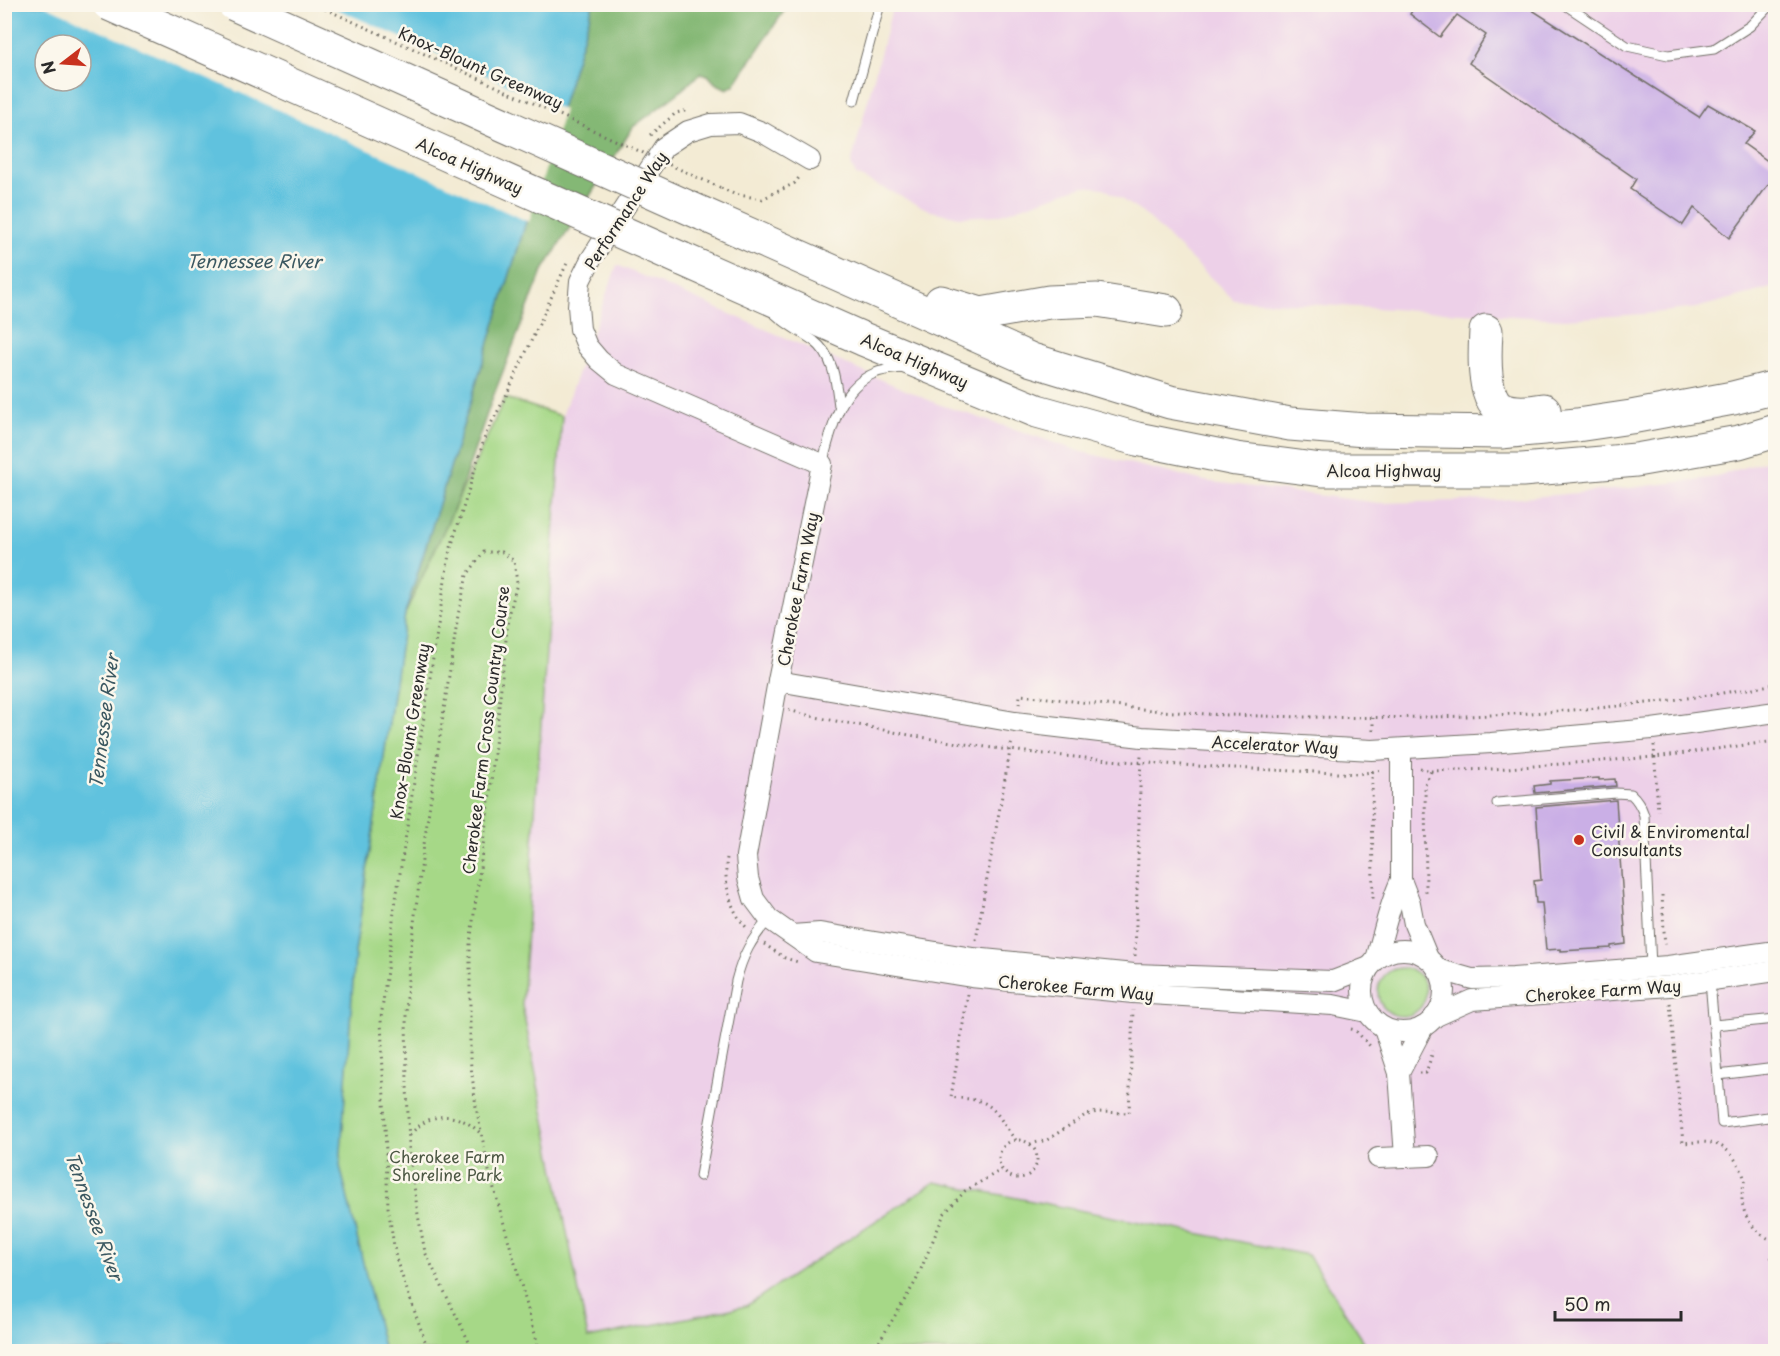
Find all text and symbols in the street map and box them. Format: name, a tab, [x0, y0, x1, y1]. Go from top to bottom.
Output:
street label: Knox-Blount Greenway	[395, 20, 567, 114]
north arrow	[33, 33, 93, 93]
text: N	[34, 58, 61, 77]
street label: Alcoa Highway	[413, 131, 527, 199]
street label: Performance Way	[578, 146, 672, 274]
water label: Tennessee River	[187, 247, 324, 274]
street label: Alcoa Highway	[857, 327, 973, 393]
street label: Alcoa Highway	[1327, 458, 1441, 482]
street label: Cherokee Farm Way	[770, 510, 824, 668]
street label: Cherokee Farm Cross Country Course	[455, 584, 515, 876]
street label: Knox-Blount Greenway	[383, 641, 435, 821]
water label: Tennessee River	[81, 650, 125, 789]
street label: Accelerator Way	[1211, 729, 1339, 759]
place label: Civil & Enviromental Consultants	[1591, 819, 1750, 861]
marker: Civil & Enviromental Consultants	[1572, 833, 1586, 847]
street label: Cherokee Farm Way	[997, 968, 1155, 1006]
street label: Cherokee Farm Way	[1524, 973, 1682, 1007]
park label: Cherokee Farm Shoreline Park	[389, 1144, 505, 1186]
water label: Tennessee River	[59, 1148, 132, 1286]
scale bar	[1555, 1284, 1681, 1322]
text: 50 m	[1564, 1290, 1611, 1317]

